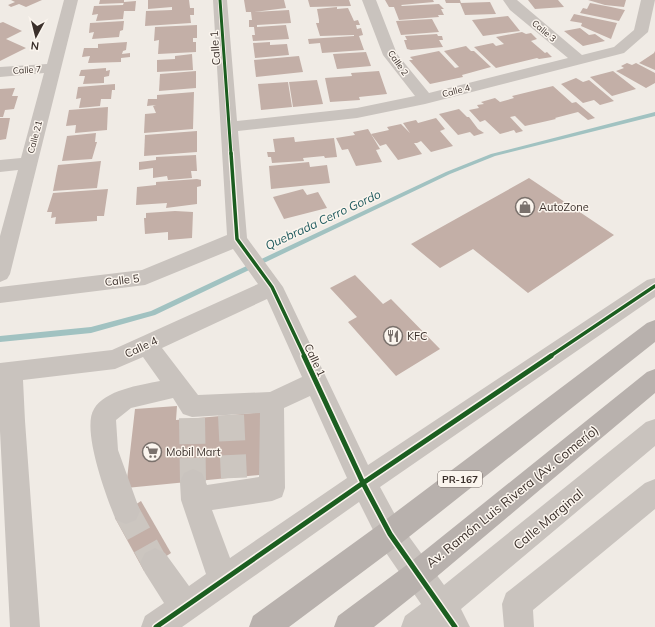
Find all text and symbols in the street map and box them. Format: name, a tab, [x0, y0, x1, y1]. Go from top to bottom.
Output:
north arrow	[16, 16, 56, 56]
street label: Calle 3	[530, 17, 559, 44]
street label: Calle 1	[207, 30, 223, 66]
text: N	[30, 38, 40, 53]
street label: Calle 2	[386, 48, 411, 77]
street label: Calle 7	[12, 63, 41, 76]
street label: Calle 4	[441, 82, 472, 99]
street label: Calle 21	[25, 119, 44, 155]
water label: Quebrada Cerro Gordo	[263, 186, 383, 253]
shop icon: AutoZone	[514, 196, 536, 218]
place label: AutoZone	[539, 200, 589, 214]
street label: Calle 5	[104, 271, 140, 289]
restaurant icon: KFC	[382, 325, 404, 347]
place label: KFC	[407, 329, 428, 343]
street label: Calle 4	[122, 333, 160, 361]
street label: Calle 1	[301, 341, 329, 379]
street label: Av. Ramón Luis Rivera (Av. Comerío)	[423, 421, 601, 571]
supermarket icon: Mobil Mart	[141, 441, 163, 463]
place label: Mobil Mart	[166, 445, 221, 459]
road number: PR-167	[438, 471, 482, 487]
street label: Calle Marginal	[510, 485, 586, 553]

